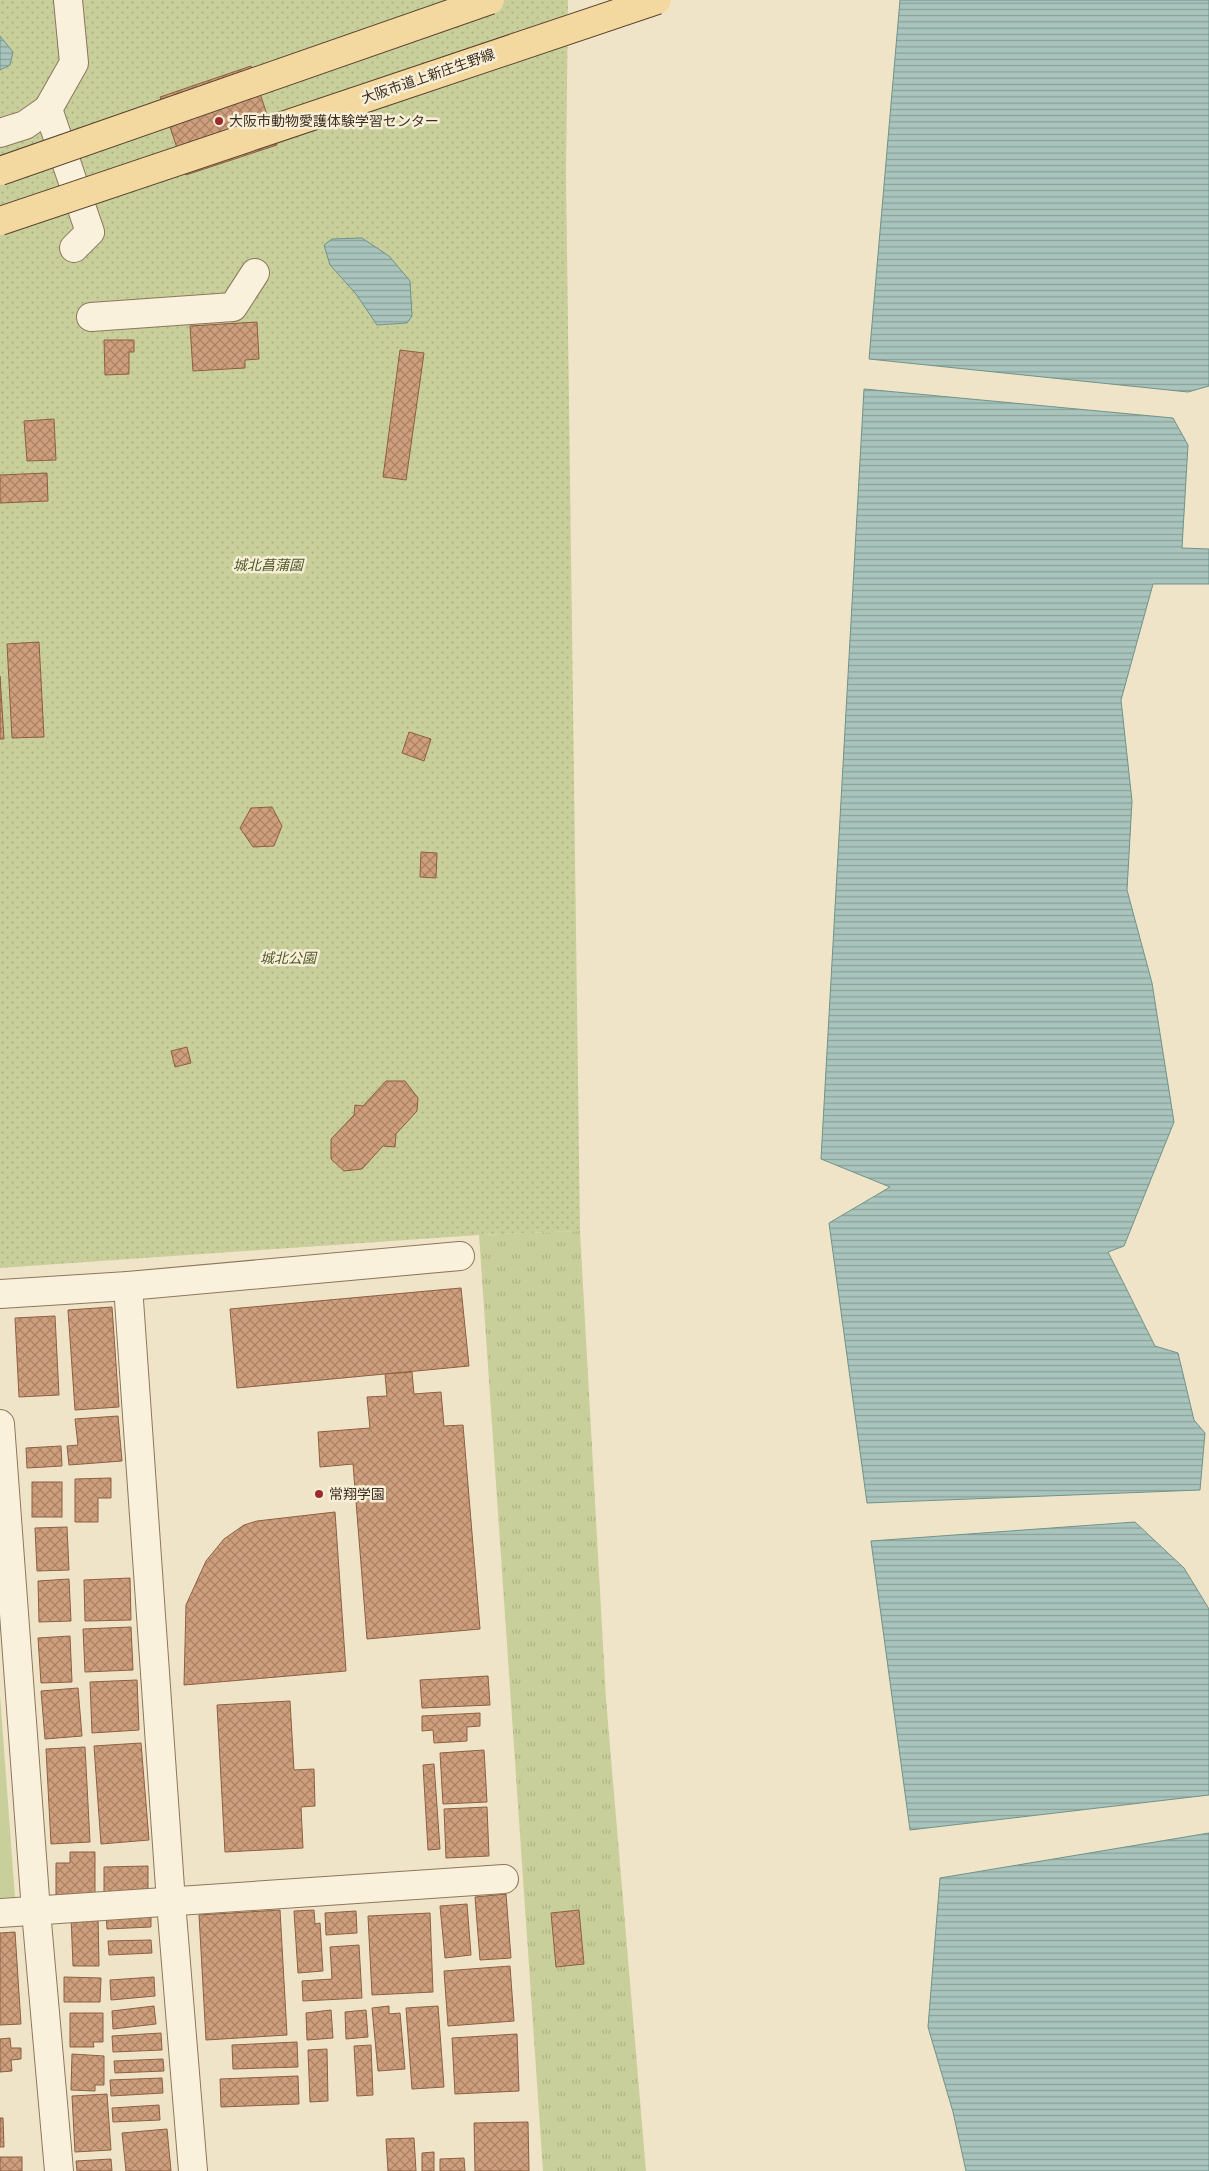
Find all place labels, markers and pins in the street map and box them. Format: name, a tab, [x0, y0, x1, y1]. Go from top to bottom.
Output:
place label: 大阪市動物愛護体験学習センター	[229, 112, 439, 130]
marker: 大阪市動物愛護体験学習センター	[213, 115, 225, 127]
place label: 常翔学園	[329, 1485, 385, 1503]
marker: 常翔学園	[313, 1488, 325, 1500]

